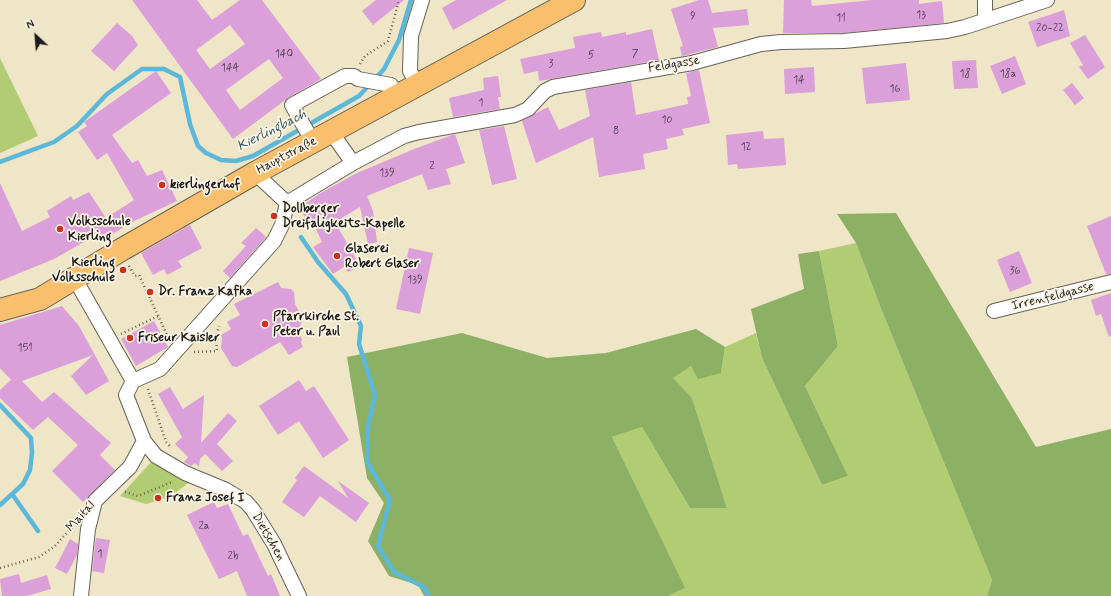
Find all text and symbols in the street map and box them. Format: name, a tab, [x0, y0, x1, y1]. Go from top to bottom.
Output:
house number: 13	[916, 9, 926, 23]
house number: 9	[690, 10, 696, 24]
house number: 11	[836, 12, 846, 26]
north arrow	[16, 16, 56, 56]
text: N	[24, 17, 37, 33]
house number: 20-22	[1036, 22, 1064, 36]
house number: 140	[275, 48, 293, 62]
house number: 7	[632, 48, 638, 62]
house number: 5	[588, 49, 594, 63]
street label: Feldgasse	[647, 53, 701, 77]
house number: 3	[549, 58, 553, 72]
house number: 144	[221, 62, 239, 76]
house number: 18	[960, 68, 970, 82]
house number: 18a	[1000, 68, 1016, 82]
house number: 14	[793, 74, 805, 88]
house number: 16	[890, 83, 900, 97]
house number: 1	[479, 97, 483, 111]
water label: Kierlingbach	[235, 106, 309, 156]
house number: 10	[661, 114, 673, 128]
house number: 8	[613, 125, 619, 139]
street label: Hauptstraße	[254, 134, 320, 178]
house number: 12	[741, 141, 751, 155]
house number: 2	[429, 160, 435, 174]
house number: 139	[379, 167, 395, 181]
place label: kierlingerhof	[170, 177, 240, 193]
marker: kierlingerhof	[157, 180, 167, 190]
place label: Dollberger Dreifaligkeits-Kapelle	[282, 201, 405, 232]
marker: Dollberger Dreifaligkeits-Kapelle	[269, 211, 279, 221]
place label: Volksschule Kierling	[68, 214, 131, 245]
marker: Volksschule Kierling	[55, 224, 65, 234]
place label: Glaserei Robert Glaser	[345, 241, 419, 272]
marker: Glaserei Robert Glaser	[332, 251, 342, 261]
place label: Kierling Volksschule	[52, 255, 115, 286]
marker: Kierling Volksschule	[118, 265, 128, 275]
house number: 36	[1009, 265, 1021, 279]
house number: 139	[407, 274, 423, 288]
street label: Irrenfeldgasse	[1010, 279, 1096, 315]
place label: Dr. Franz Kafka	[158, 284, 252, 300]
marker: Dr. Franz Kafka	[145, 287, 155, 297]
place label: Pfarrkirche St. Peter u. Paul	[273, 309, 359, 340]
marker: Pfarrkirche St. Peter u. Paul	[260, 319, 270, 329]
place label: Friseur Kaisler	[138, 330, 220, 346]
marker: Friseur Kaisler	[125, 333, 135, 343]
house number: 151	[17, 342, 33, 356]
place label: Franz Josef I	[166, 490, 245, 506]
marker: Franz Josef I	[153, 493, 163, 503]
street label: Maital	[63, 498, 99, 536]
street label: Dietschen	[248, 510, 288, 564]
house number: 2a	[198, 520, 210, 534]
house number: 1	[98, 548, 102, 562]
house number: 2b	[228, 550, 238, 564]

